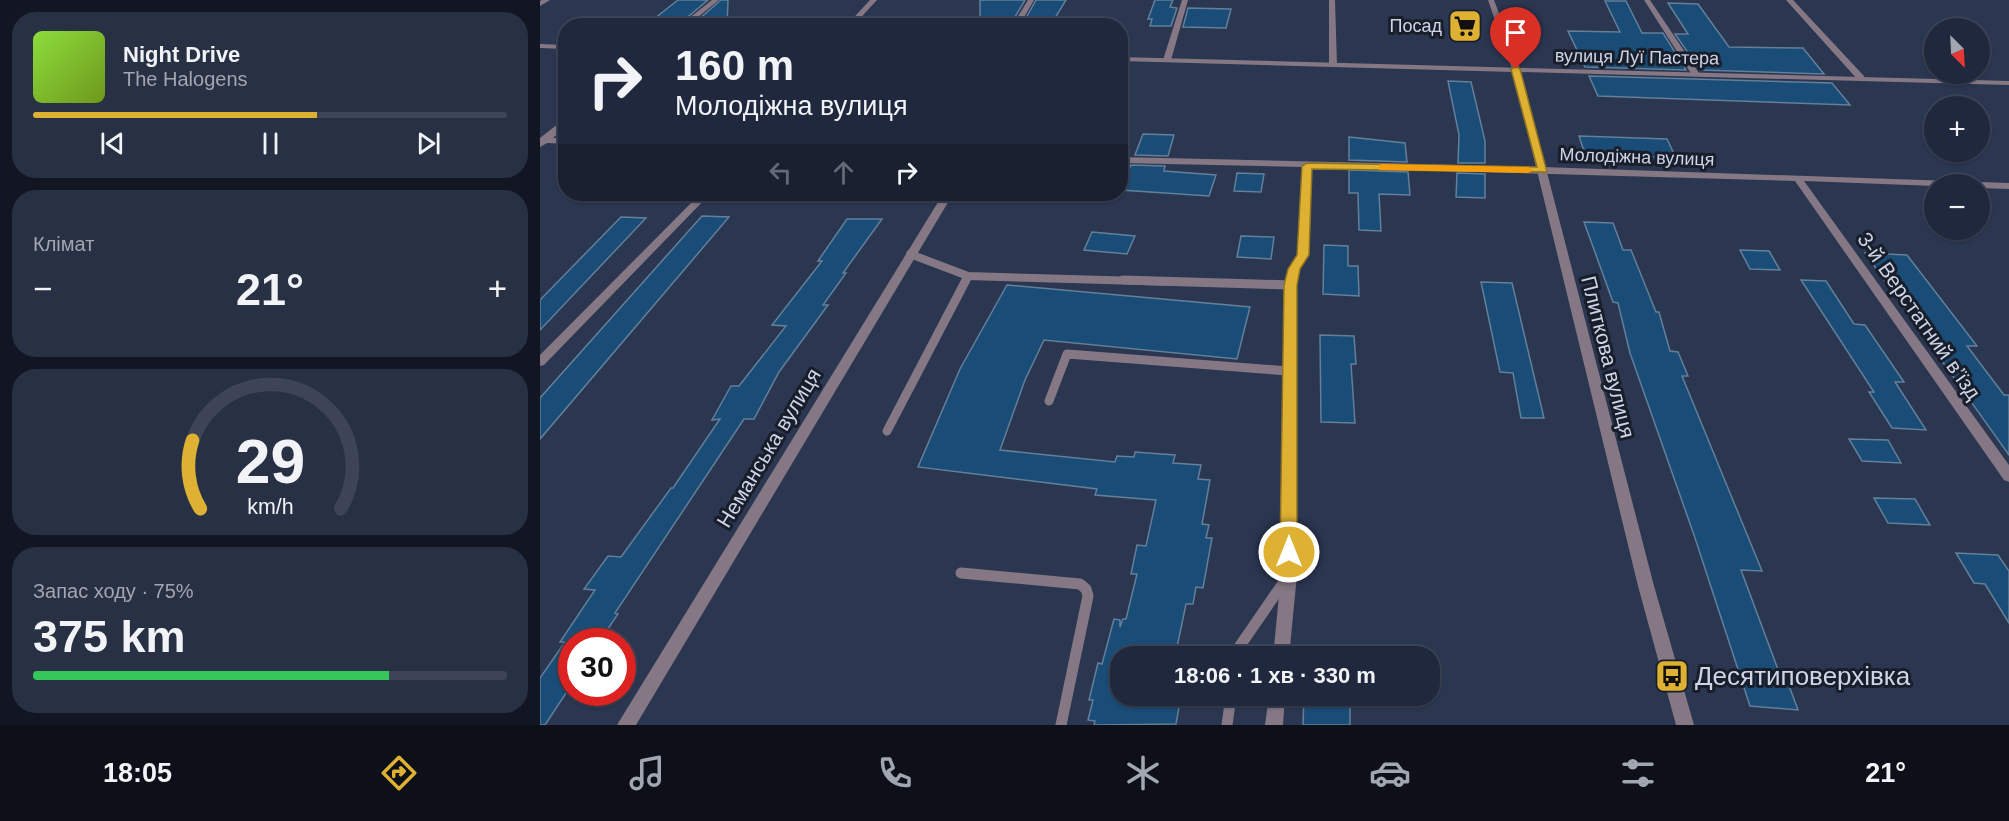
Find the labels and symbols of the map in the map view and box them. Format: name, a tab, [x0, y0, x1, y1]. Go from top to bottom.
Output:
pin	[1490, 7, 1541, 69]
supermarket icon: Посад	[1447, 8, 1483, 44]
place label: Посад	[1390, 16, 1442, 36]
north arrow	[1924, 18, 1990, 84]
street label: вулиця Луї Пастера	[1555, 46, 1720, 68]
street label: Молодіжна вулиця	[1559, 144, 1715, 170]
street label: 3-й Верстатний в’їзд	[1853, 228, 1986, 404]
street label: Плиткова вулиця	[1577, 273, 1640, 440]
street label: Неманська вулиця	[712, 364, 825, 531]
position arrow	[1257, 520, 1321, 584]
speed limit sign: 30	[558, 628, 636, 706]
bus stop icon: Десятиповерхівка	[1654, 658, 1690, 694]
place label: Десятиповерхівка	[1695, 661, 1911, 691]

